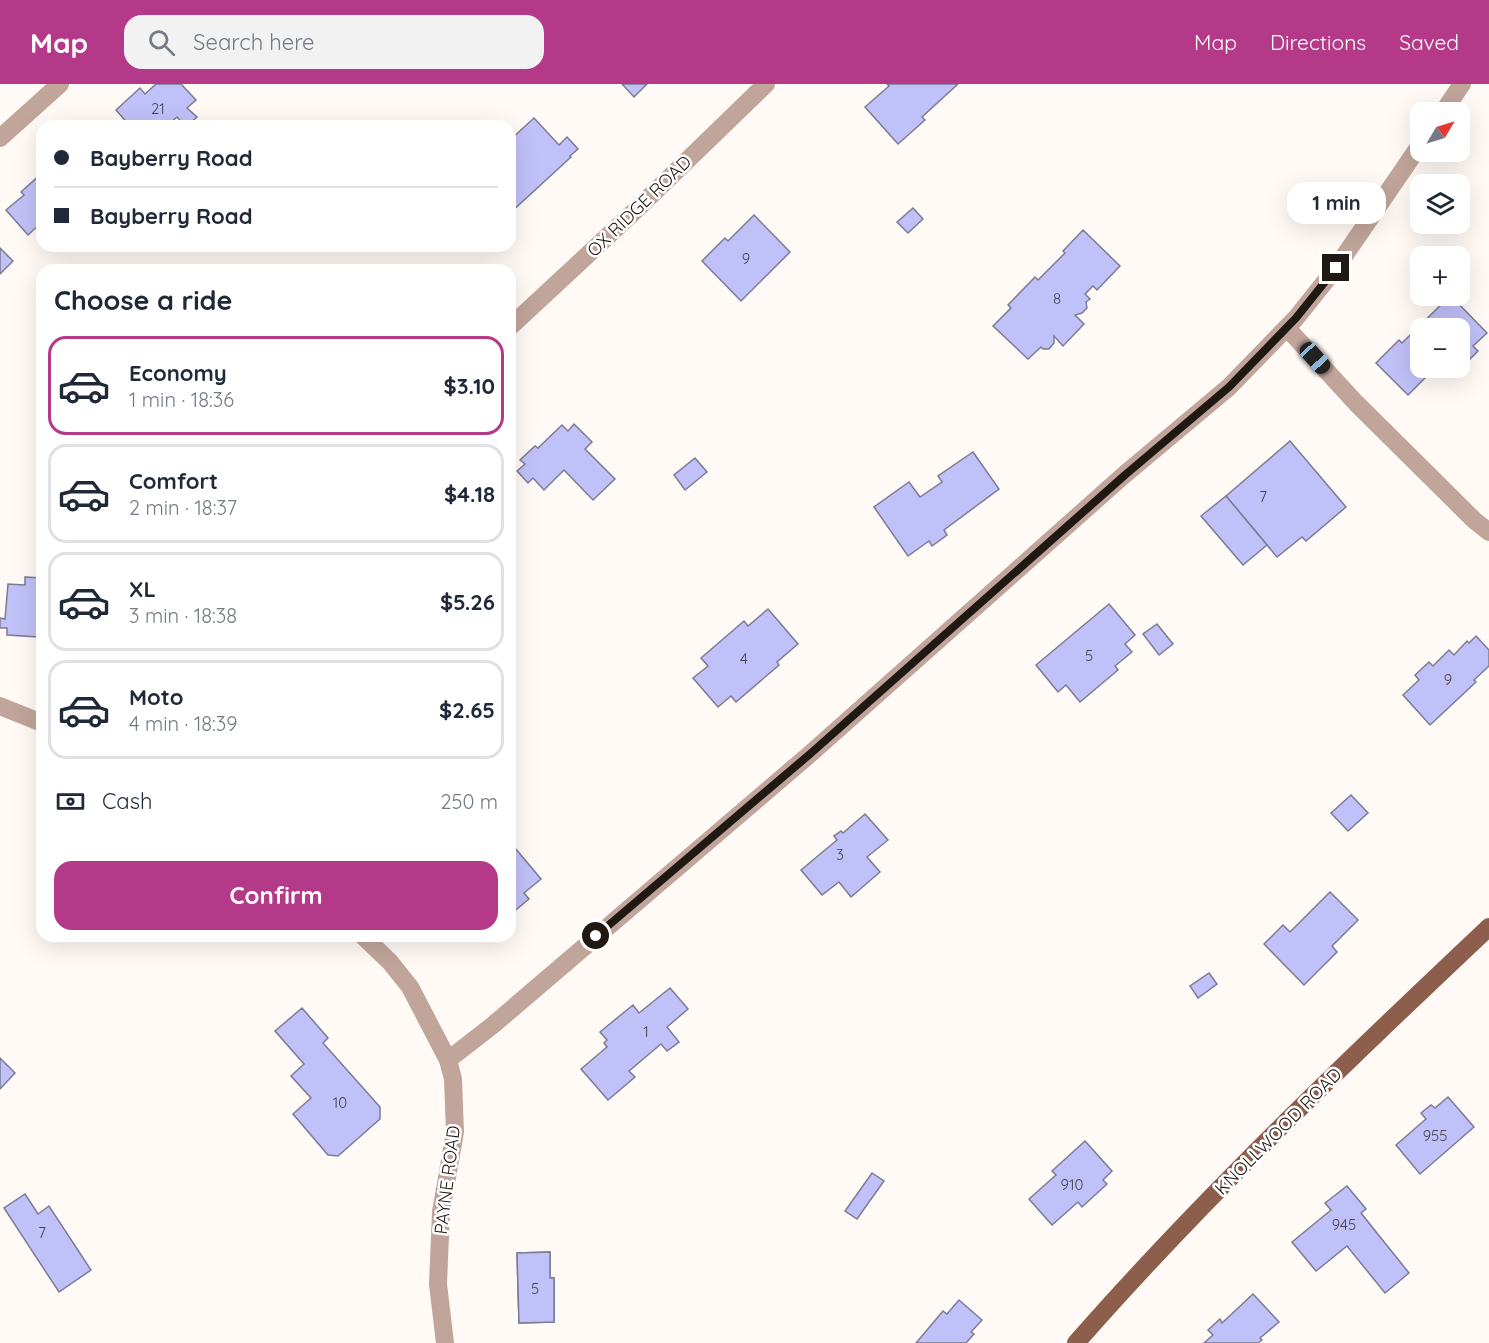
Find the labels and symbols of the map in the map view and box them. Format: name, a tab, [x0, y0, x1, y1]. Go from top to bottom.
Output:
house number: 21	[151, 99, 165, 118]
north arrow	[1410, 102, 1470, 162]
street label: OX RIDGE ROAD	[582, 150, 696, 262]
callout: 1 min	[1286, 181, 1386, 223]
house number: 9	[742, 249, 750, 268]
route end	[1322, 254, 1349, 281]
house number: 8	[1053, 289, 1061, 308]
car	[1296, 339, 1334, 377]
house number: 7	[1259, 487, 1267, 506]
house number: 5	[1085, 646, 1093, 665]
house number: 4	[740, 649, 748, 668]
house number: 9	[1444, 670, 1452, 689]
house number: 3	[836, 845, 844, 864]
route start	[582, 922, 609, 949]
house number: 1	[643, 1022, 649, 1041]
street label: KNOLLWOOD ROAD	[1210, 1063, 1346, 1199]
house number: 10	[333, 1093, 347, 1112]
street label: PAYNE ROAD	[429, 1124, 465, 1236]
house number: 955	[1423, 1126, 1447, 1145]
house number: 910	[1061, 1175, 1084, 1194]
house number: 945	[1332, 1215, 1356, 1234]
house number: 7	[38, 1223, 46, 1242]
house number: 5	[531, 1279, 539, 1298]

